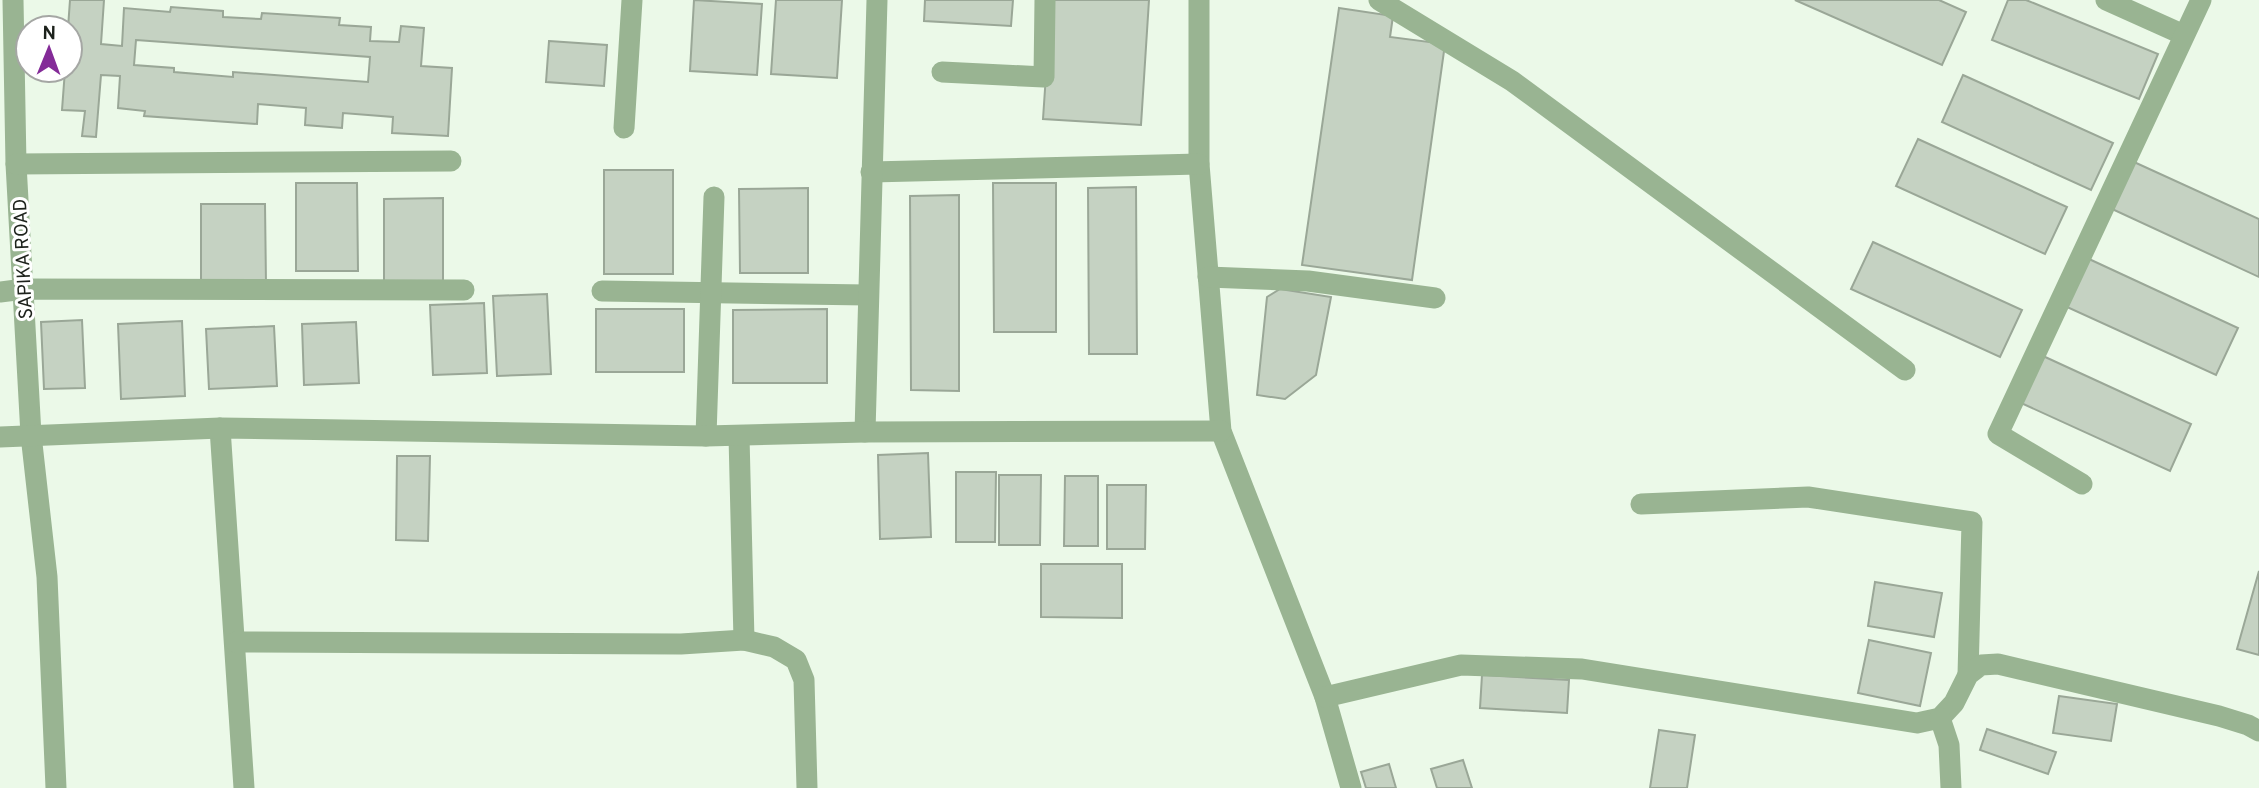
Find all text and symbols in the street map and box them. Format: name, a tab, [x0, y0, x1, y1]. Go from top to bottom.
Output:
north arrow	[14, 14, 84, 84]
text: N	[42, 22, 56, 46]
street label: SAPIKA ROAD	[9, 198, 39, 320]

